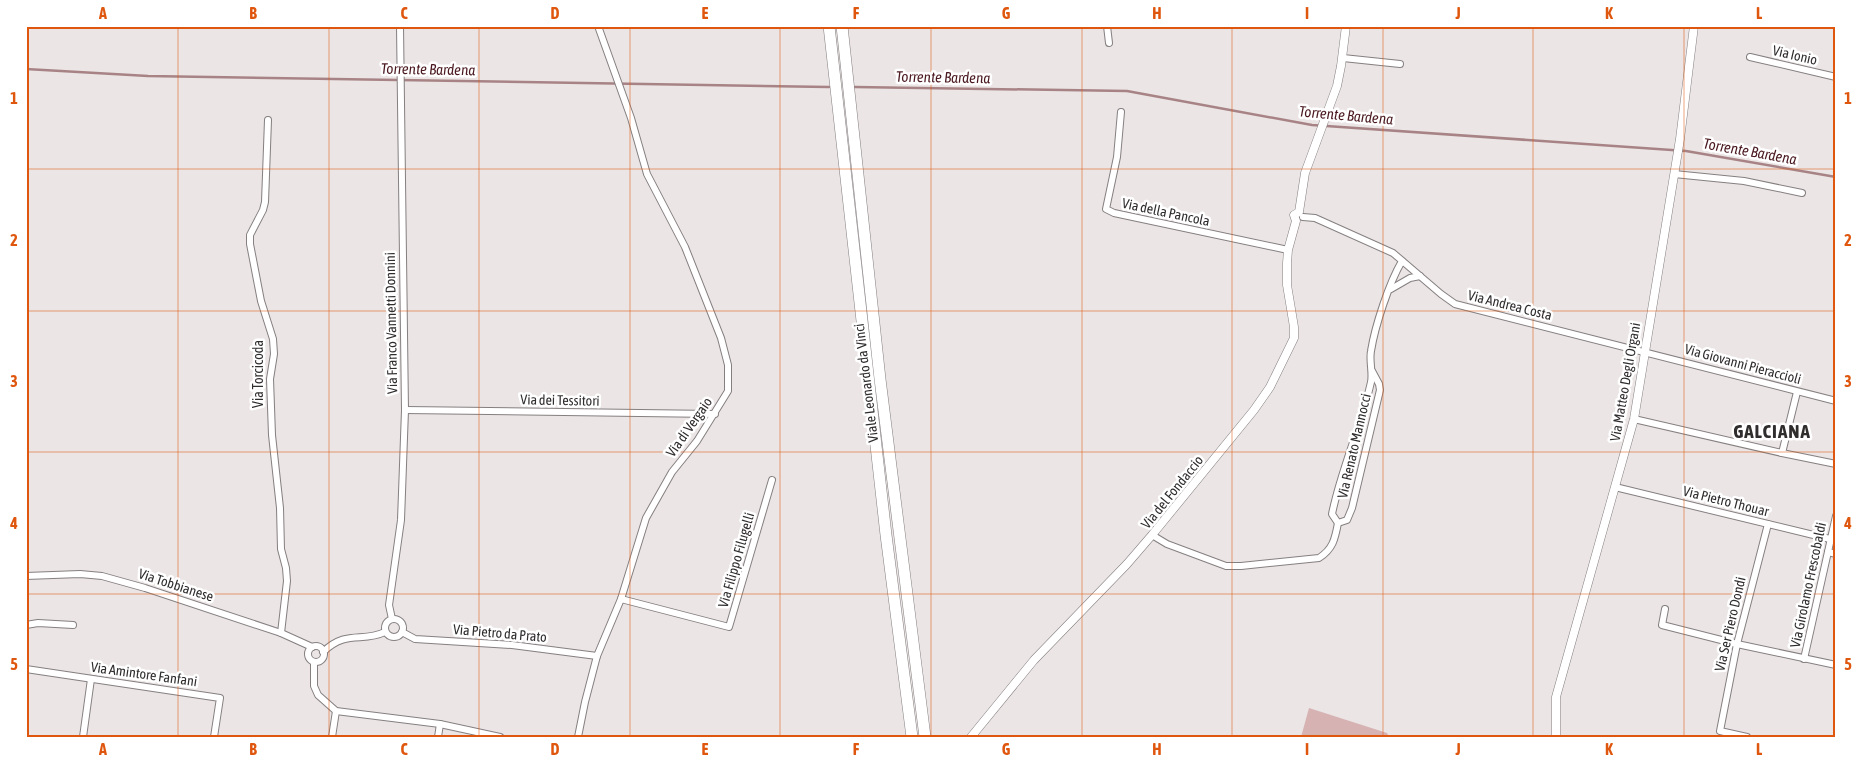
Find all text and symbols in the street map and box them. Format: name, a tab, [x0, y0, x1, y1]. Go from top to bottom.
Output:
text: A	[98, 4, 107, 22]
text: B	[249, 4, 257, 22]
text: C	[400, 4, 408, 22]
text: D	[551, 4, 560, 22]
text: E	[702, 4, 709, 22]
text: F	[853, 4, 860, 22]
text: G	[1002, 4, 1011, 22]
text: H	[1152, 4, 1162, 22]
text: I	[1305, 4, 1309, 22]
text: J	[1454, 4, 1461, 22]
text: K	[1605, 4, 1613, 22]
text: L	[1756, 4, 1763, 22]
street label: Via Ionio	[1771, 42, 1819, 68]
water label: Torrente Bardena	[381, 60, 475, 78]
water label: Torrente Bardena	[896, 68, 990, 86]
text: 1	[10, 89, 18, 107]
text: 1	[1844, 89, 1852, 107]
water label: Torrente Bardena	[1298, 102, 1394, 128]
water label: Torrente Bardena	[1702, 134, 1798, 168]
street label: Via della Pancola	[1121, 195, 1211, 229]
text: 2	[10, 231, 18, 249]
text: 2	[1844, 231, 1852, 249]
street label: Via Franco Vannetti Donnini	[382, 252, 400, 394]
street label: Via Andrea Costa	[1466, 287, 1554, 323]
street label: Via Matteo Degli Organi	[1607, 321, 1643, 443]
street label: Viale Leonardo da Vinci	[851, 323, 881, 443]
street label: Via Torcicoda	[250, 340, 266, 408]
street label: Via Giovanni Pieraccioli	[1683, 341, 1803, 387]
text: 3	[10, 372, 18, 390]
text: 3	[1844, 372, 1852, 390]
street label: Via dei Tessitori	[520, 391, 600, 409]
street label: Via Renato Mannocci	[1334, 392, 1374, 500]
street label: Via di Vergaio	[663, 394, 715, 460]
district label: GALCIANA	[1733, 420, 1811, 442]
street label: Via del Fondaccio	[1138, 452, 1206, 532]
street label: Via Pietro Thouar	[1681, 483, 1771, 520]
street label: Via Filippo Filugelli	[715, 511, 757, 609]
text: 4	[9, 514, 18, 532]
text: 4	[1843, 514, 1852, 532]
street label: Via Girolamo Frescobaldi	[1787, 521, 1829, 649]
street label: Via Tobbianese	[137, 565, 215, 605]
street label: Via Ser Piero Dondi	[1711, 575, 1749, 673]
street label: Via Pietro da Prato	[452, 621, 548, 645]
text: 5	[10, 655, 18, 673]
text: 5	[1844, 655, 1852, 673]
street label: Via Amintore Fanfani	[90, 659, 198, 689]
text: A	[98, 740, 107, 758]
text: B	[249, 740, 257, 758]
text: C	[400, 740, 408, 758]
text: D	[551, 740, 560, 758]
text: E	[702, 740, 709, 758]
text: F	[853, 740, 860, 758]
text: G	[1002, 740, 1011, 758]
text: H	[1152, 740, 1162, 758]
text: I	[1305, 740, 1309, 758]
text: J	[1454, 740, 1461, 758]
text: K	[1605, 740, 1613, 758]
text: L	[1756, 740, 1763, 758]

